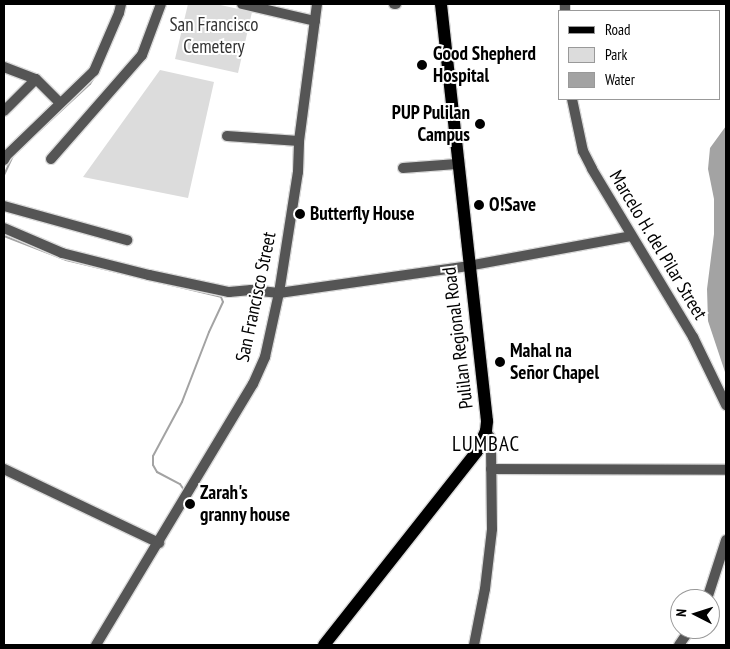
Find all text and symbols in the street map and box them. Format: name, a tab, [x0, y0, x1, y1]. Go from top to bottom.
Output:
legend	[558, 10, 720, 100]
park label: San Francisco Cemetery	[169, 14, 259, 58]
text: Road	[605, 20, 631, 39]
place label: Good Shepherd Hospital	[433, 43, 536, 87]
text: Park	[605, 45, 627, 64]
marker: Good Shepherd Hospital	[415, 58, 429, 72]
text: Water	[605, 70, 635, 89]
place label: PUP Pulilan Campus	[391, 102, 470, 146]
marker: PUP Pulilan Campus	[474, 118, 486, 130]
street label: Marcelo H. del Pilar Street	[604, 166, 712, 324]
place label: O!Save	[489, 194, 536, 216]
marker: O!Save	[473, 199, 485, 211]
place label: Butterfly House	[310, 203, 415, 225]
marker: Butterfly House	[294, 208, 306, 220]
street label: San Francisco Street	[231, 230, 281, 364]
street label: Pulilan Regional Road	[438, 266, 478, 410]
place label: Mahal na Señor Chapel	[510, 340, 599, 384]
marker: Mahal na Señor Chapel	[494, 356, 506, 368]
district label: LUMBAC	[451, 431, 521, 457]
place label: Zarah's granny house	[200, 482, 291, 526]
marker: Zarah's granny house	[184, 498, 196, 510]
north arrow	[670, 589, 720, 639]
text: N	[672, 608, 690, 617]

